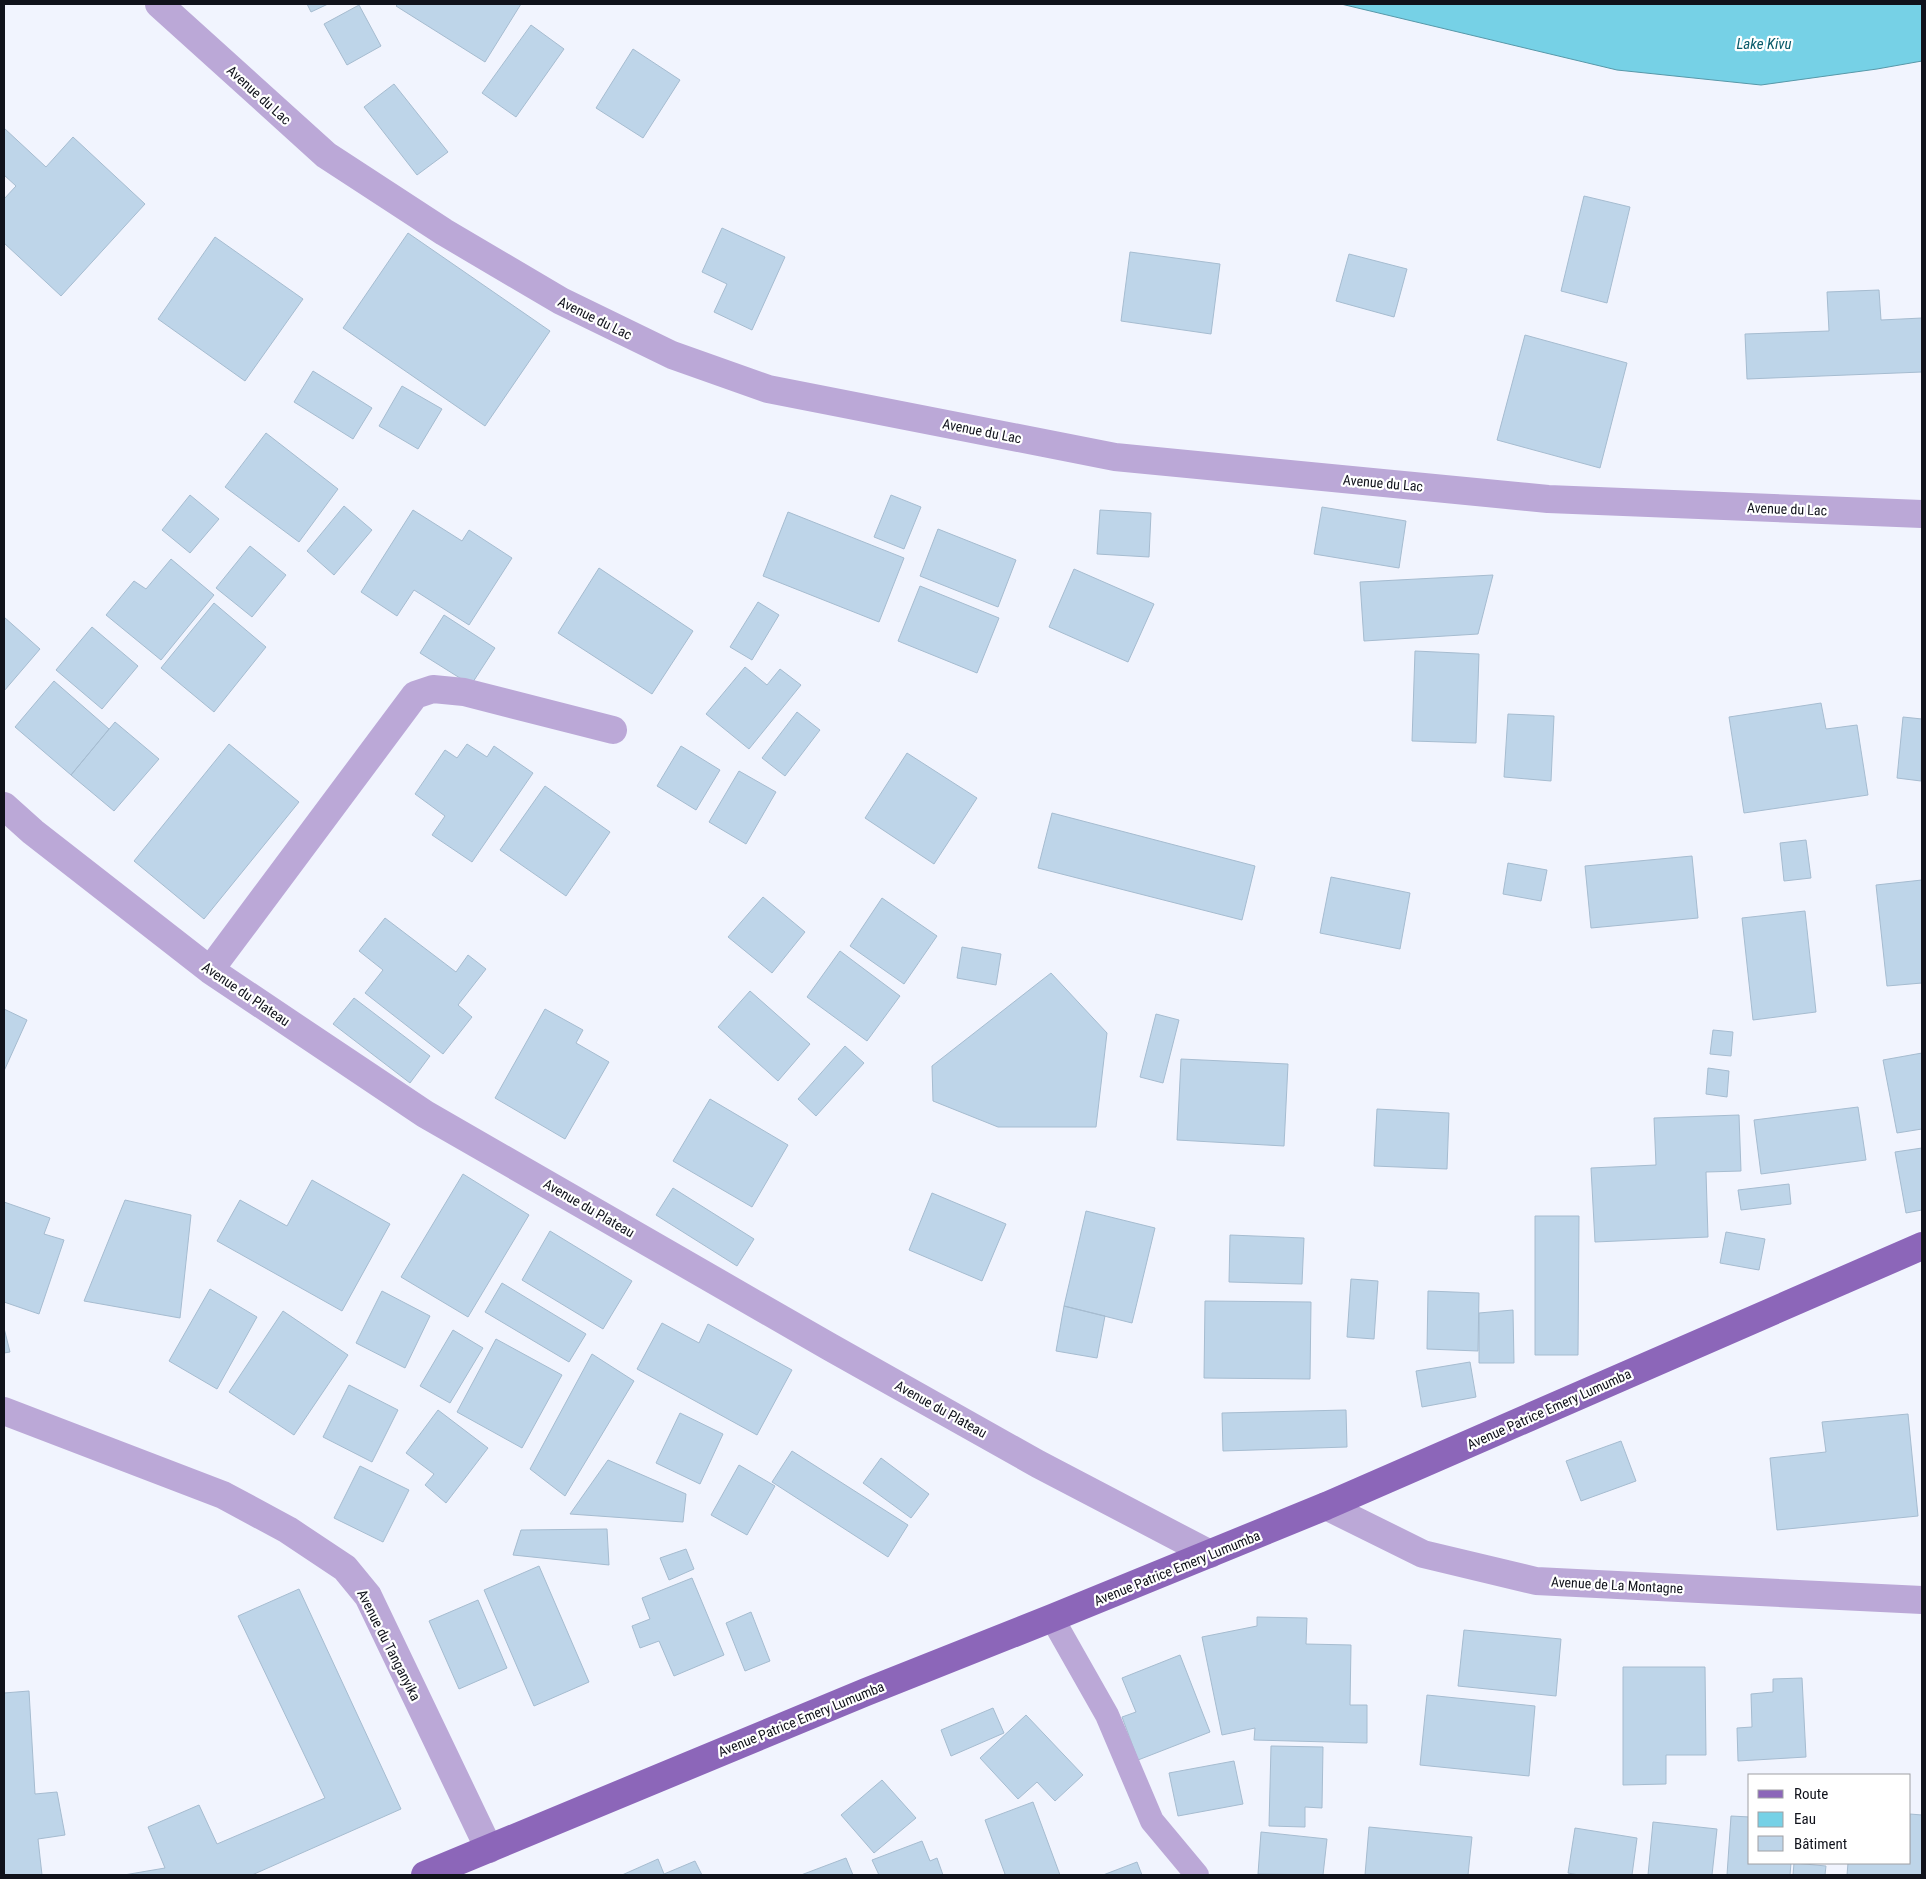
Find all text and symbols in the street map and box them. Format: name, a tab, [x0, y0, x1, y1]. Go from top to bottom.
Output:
water label: Lake Kivu	[1736, 35, 1792, 53]
street label: Avenue du Lac	[224, 62, 294, 128]
street label: Avenue du Lac	[555, 293, 635, 343]
street label: Avenue du Lac	[941, 415, 1023, 447]
street label: Avenue du Lac	[1342, 472, 1424, 494]
street label: Avenue du Lac	[1747, 500, 1827, 518]
street label: Avenue du Plateau	[199, 959, 293, 1029]
street label: Avenue du Plateau	[541, 1175, 637, 1241]
street label: Avenue Patrice Emery Lumumba	[1465, 1366, 1633, 1452]
street label: Avenue du Plateau	[892, 1377, 990, 1441]
street label: Avenue Patrice Emery Lumumba	[1092, 1527, 1262, 1609]
street label: Avenue de La Montagne	[1551, 1574, 1684, 1596]
street label: Avenue du Tanganyika	[354, 1587, 424, 1703]
street label: Avenue Patrice Emery Lumumba	[716, 1678, 886, 1760]
legend	[1748, 1774, 1911, 1864]
text: Route	[1794, 1785, 1828, 1803]
text: Eau	[1794, 1810, 1816, 1828]
text: Bâtiment	[1794, 1835, 1847, 1853]

